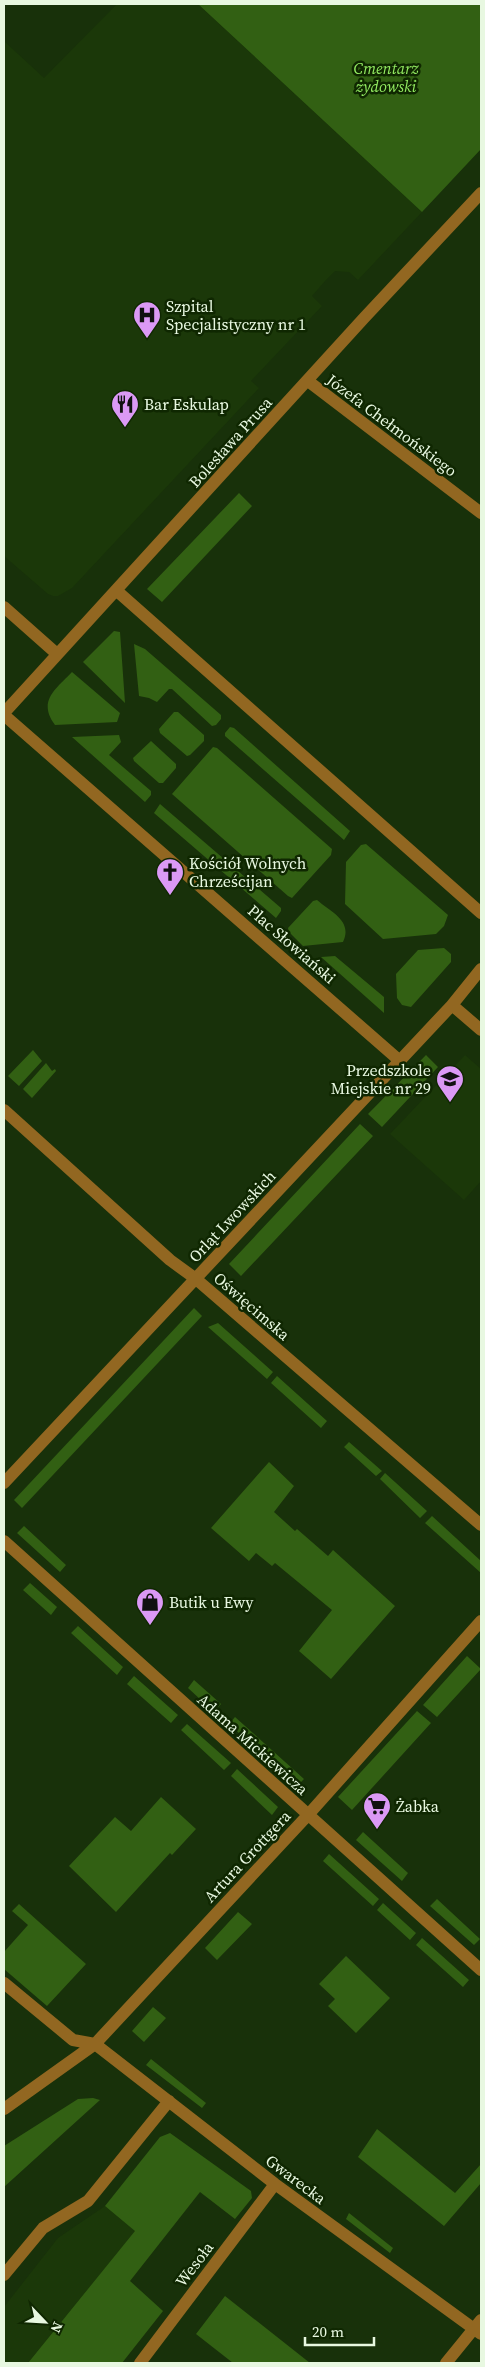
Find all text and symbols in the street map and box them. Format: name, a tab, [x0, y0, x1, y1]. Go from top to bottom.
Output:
park label: Cmentarz żydowski	[353, 57, 419, 97]
place label: Szpital Specjalistyczny nr 1	[166, 295, 306, 335]
hospital icon: Szpital Specjalistyczny nr 1	[132, 300, 162, 339]
street label: Józefa Chełmońskiego	[321, 368, 462, 481]
restaurant icon: Bar Eskulap	[110, 389, 140, 428]
street label: Bolesława Prusa	[183, 391, 277, 492]
place label: Bar Eskulap	[144, 393, 229, 415]
place label: Kościół Wolnych Chrześcijan	[189, 852, 307, 892]
church icon: Kościół Wolnych Chrześcijan	[155, 857, 185, 896]
street label: Plac Słowiański	[243, 899, 341, 989]
place label: Przedszkole Miejskie nr 29	[331, 1059, 431, 1099]
school or university icon: Przedszkole Miejskie nr 29	[435, 1064, 465, 1103]
street label: Orląt Lwowskich	[183, 1165, 281, 1267]
street label: Oświęcimska	[209, 1267, 295, 1346]
shop icon: Butik u Ewy	[135, 1587, 165, 1626]
place label: Butik u Ewy	[169, 1591, 254, 1613]
street label: Adama Mickiewicza	[193, 1688, 314, 1800]
supermarket icon: Żabka	[362, 1791, 392, 1830]
place label: Żabka	[396, 1795, 440, 1817]
street label: Artura Grottgera	[199, 1805, 296, 1907]
street label: Gwarecka	[261, 2149, 331, 2209]
street label: Wesoła	[170, 2236, 219, 2291]
north arrow	[20, 2297, 70, 2347]
scale bar	[305, 2314, 374, 2346]
text: N	[46, 2319, 68, 2336]
text: 20 m	[312, 2321, 344, 2342]

